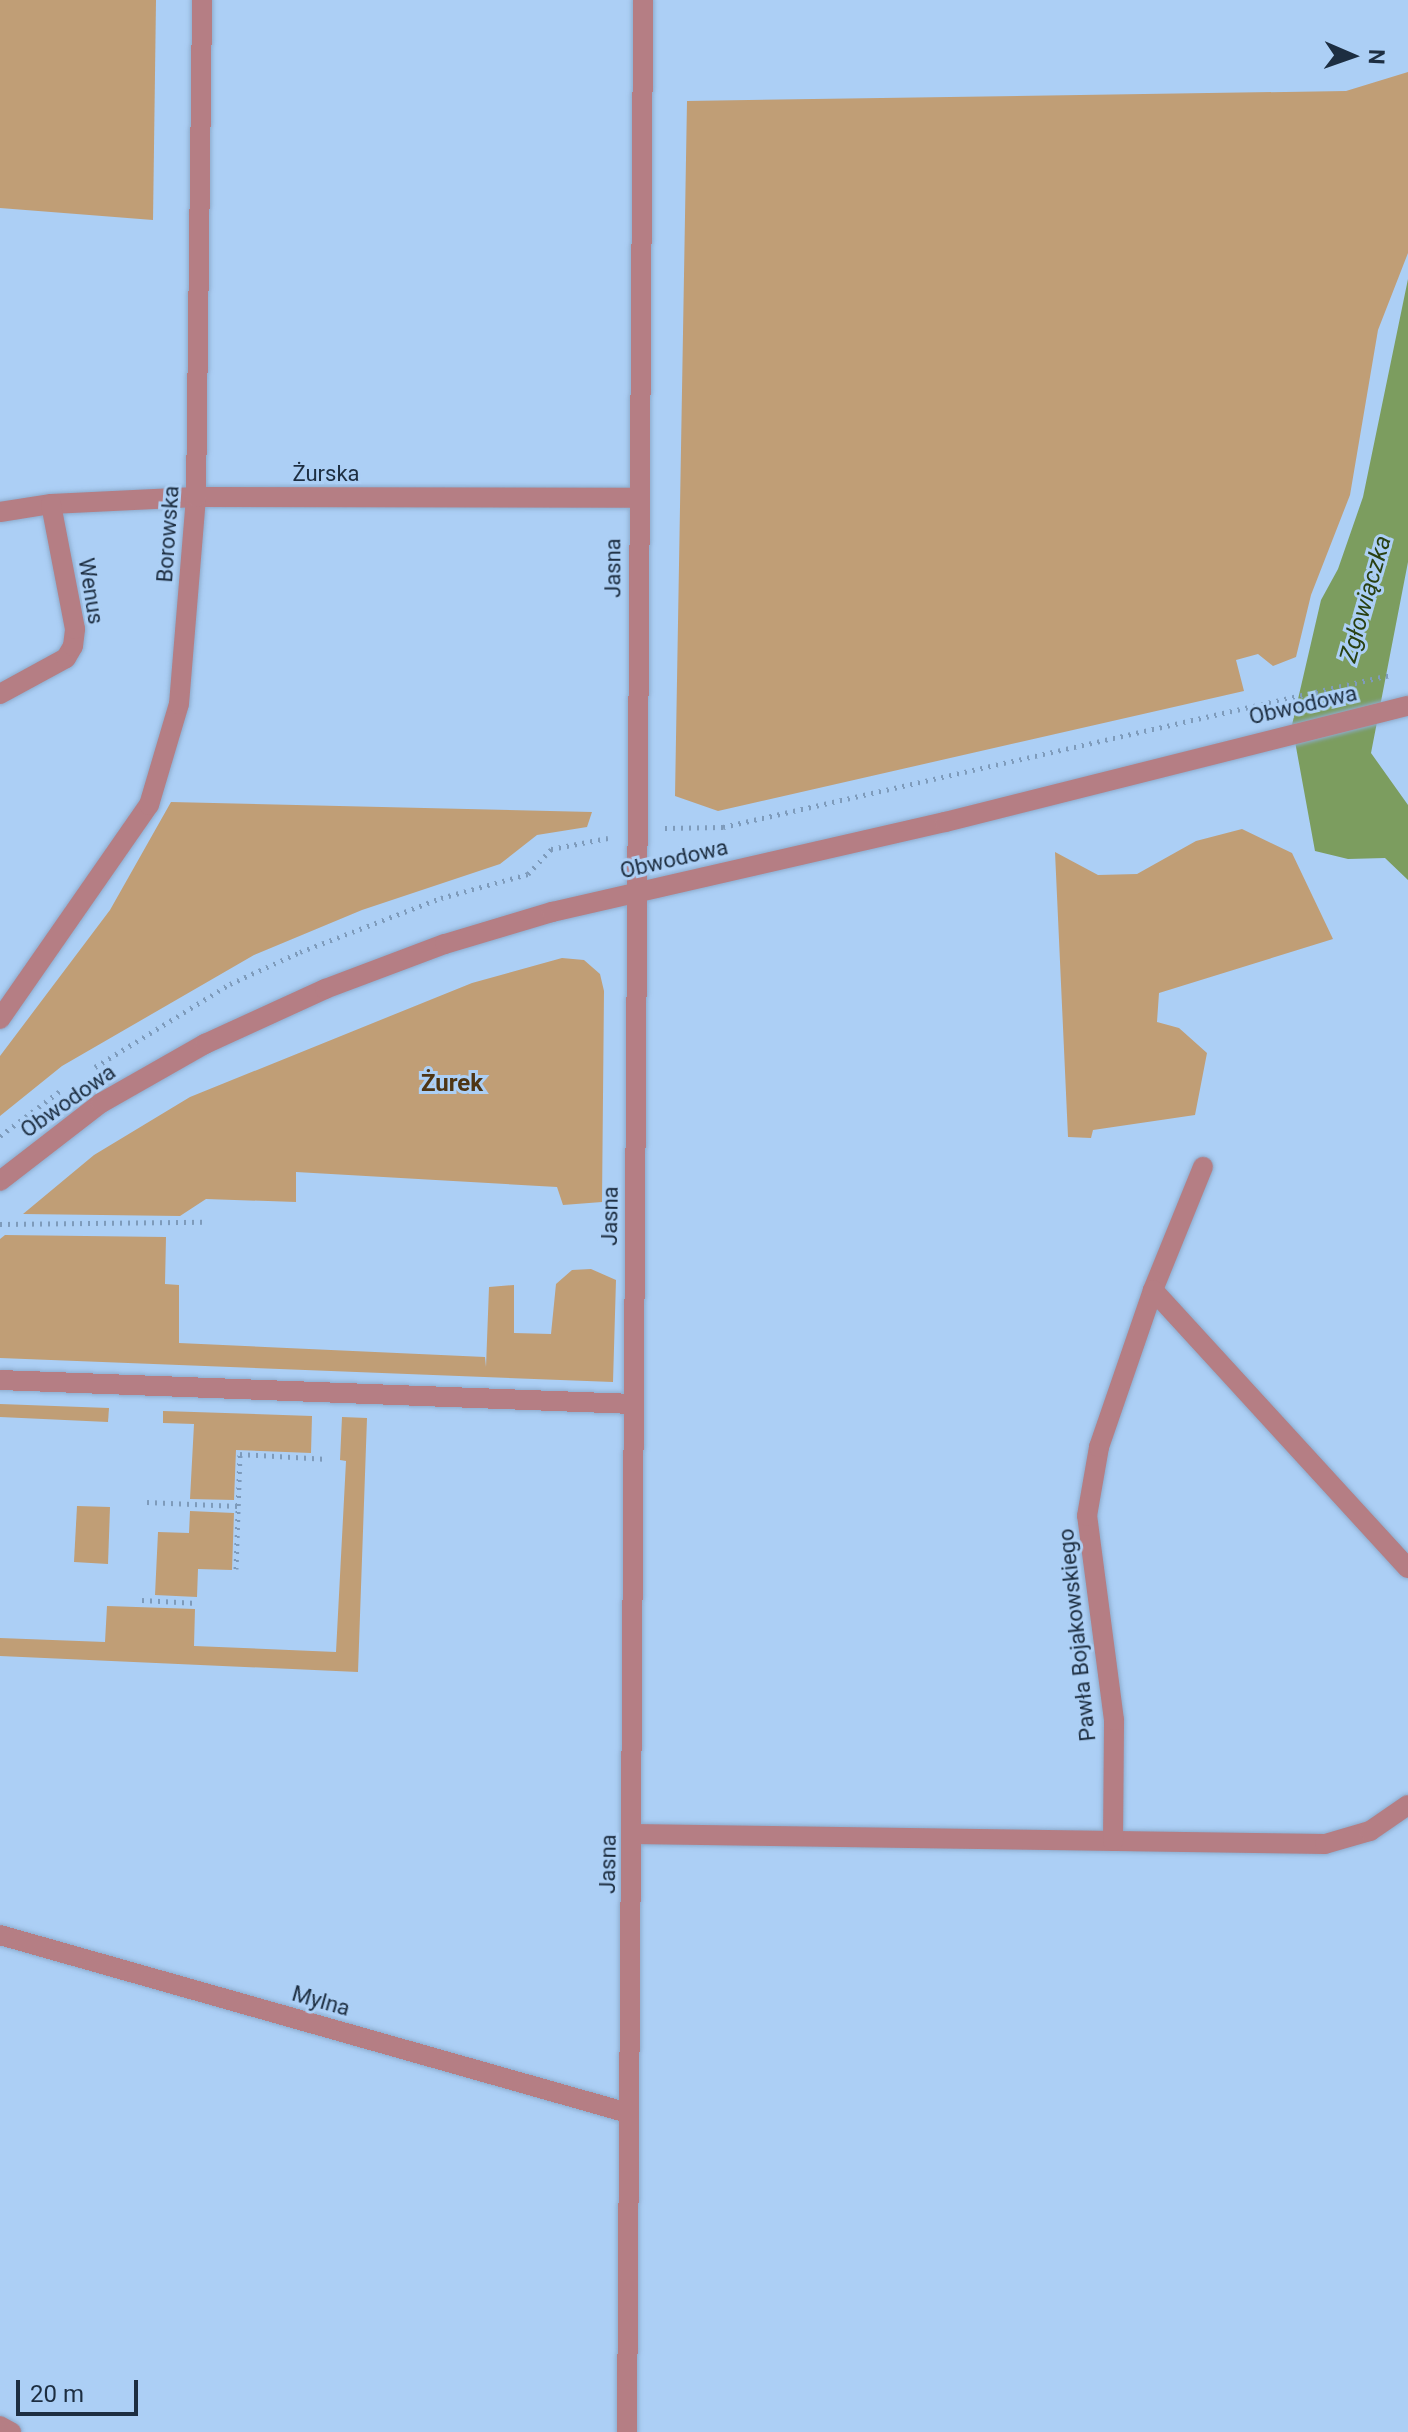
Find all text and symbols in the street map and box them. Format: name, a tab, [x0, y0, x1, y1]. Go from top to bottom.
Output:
north arrow	[1312, 16, 1392, 96]
text: N	[1364, 49, 1389, 65]
street label: Żurska	[292, 461, 360, 487]
street label: Borowska	[151, 485, 185, 583]
water label: Zgłowiączka	[1334, 532, 1398, 666]
street label: Jasna	[600, 538, 626, 598]
street label: Wenus	[73, 556, 109, 626]
street label: Obwodowa	[1246, 680, 1360, 730]
street label: Obwodowa	[617, 834, 731, 884]
street label: Obwodowa	[15, 1059, 121, 1143]
district label: Żurek	[421, 1070, 483, 1098]
street label: Jasna	[596, 1186, 624, 1246]
street label: Pawła Bojakowskiego	[1053, 1527, 1101, 1743]
street label: Jasna	[594, 1834, 622, 1894]
street label: Mylna	[289, 1980, 353, 2022]
scale bar	[20, 2364, 142, 2414]
text: 20 m	[30, 2380, 84, 2408]

